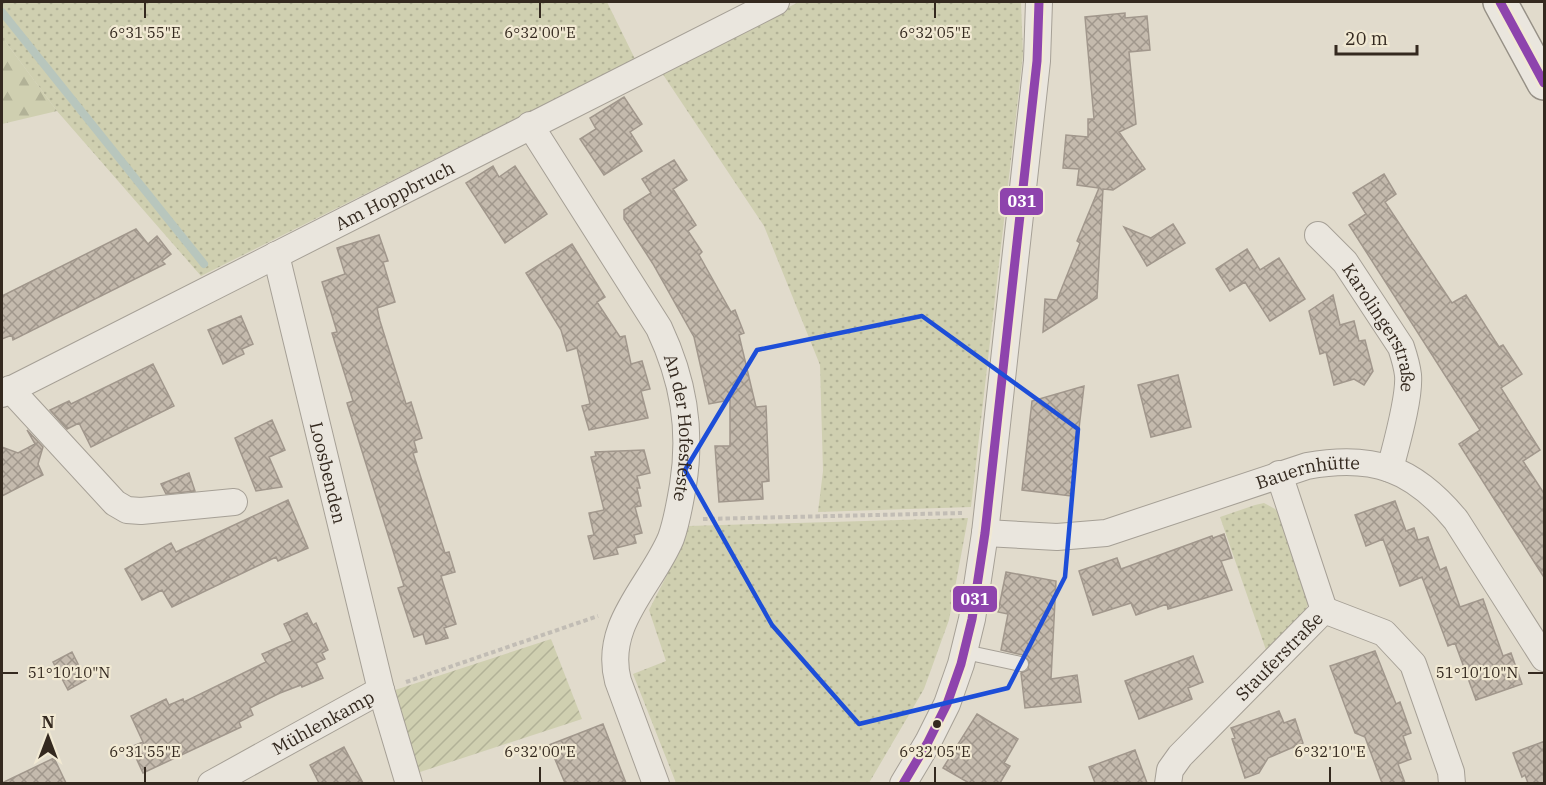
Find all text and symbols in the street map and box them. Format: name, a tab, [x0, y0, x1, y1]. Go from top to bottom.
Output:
scale bar	[1336, 18, 1417, 56]
text: 6°31'55"E	[109, 23, 181, 42]
text: 6°32'00"E	[504, 23, 576, 42]
text: 6°32'05"E	[899, 23, 971, 42]
text: 20 m	[1345, 27, 1388, 50]
street label: Am Hoppbruch	[331, 155, 458, 235]
line badge: 031	[999, 187, 1044, 216]
text: 031	[1008, 191, 1036, 211]
street label: Karolingerstraße	[1337, 259, 1420, 393]
street label: An der Hofesfeste	[659, 351, 698, 504]
street label: Loosbenden	[305, 419, 352, 526]
street label: Bauernhütte	[1253, 450, 1361, 494]
line badge: 031	[952, 585, 998, 613]
text: 031	[961, 589, 989, 609]
street label: Stauferstraße	[1230, 607, 1328, 705]
text: 51°10'10"N	[28, 663, 110, 682]
text: 51°10'10"N	[1436, 663, 1518, 682]
street label: Mühlenkamp	[268, 685, 378, 760]
north arrow	[18, 707, 78, 767]
text: N	[42, 712, 54, 732]
unlabelled marker	[931, 718, 943, 730]
text: 6°31'55"E	[109, 742, 181, 761]
text: 6°32'00"E	[504, 742, 576, 761]
text: 6°32'05"E	[899, 742, 971, 761]
text: 6°32'10"E	[1294, 742, 1366, 761]

